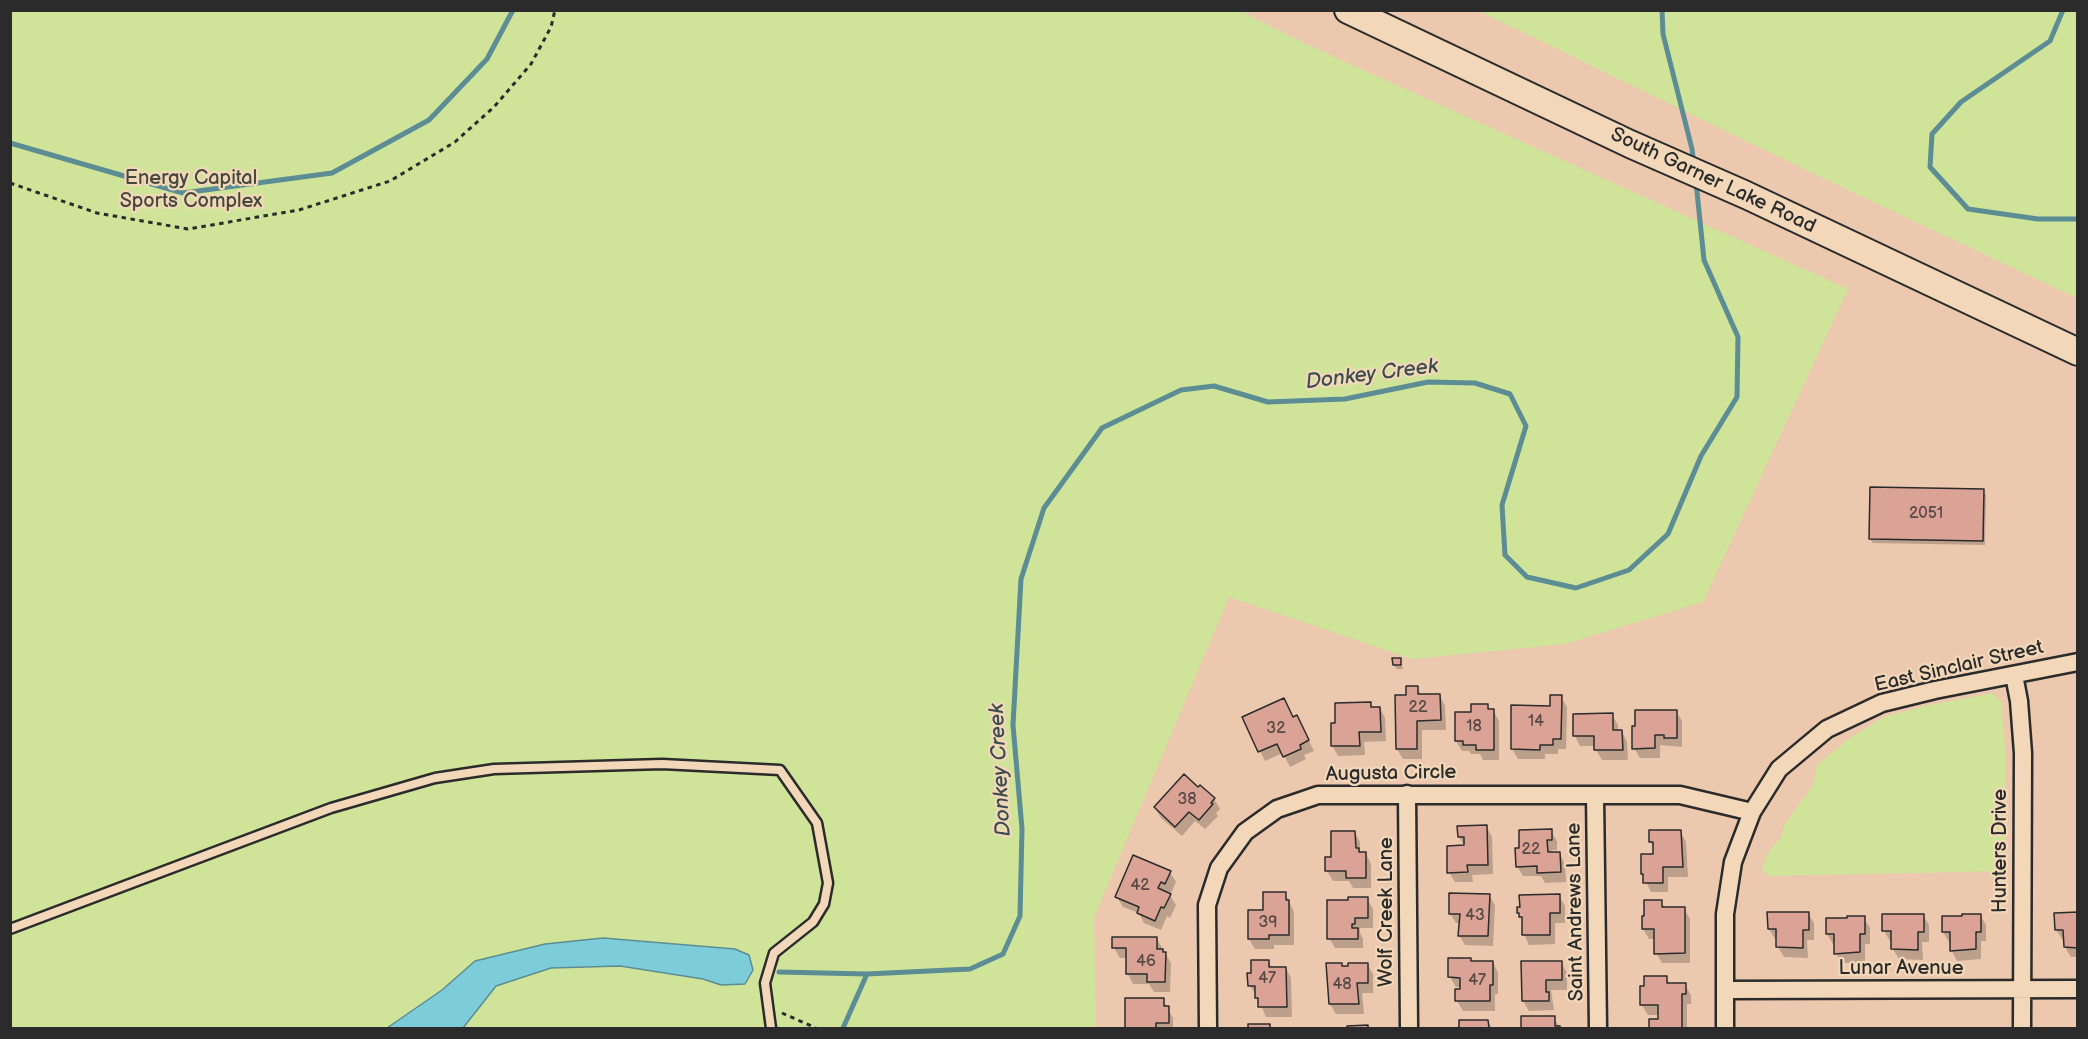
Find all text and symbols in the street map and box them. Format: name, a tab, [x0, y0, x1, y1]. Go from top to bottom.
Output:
street label: South Garner Lake Road	[1607, 123, 1819, 239]
park label: Energy Capital Sports Complex	[120, 167, 262, 214]
water label: Donkey Creek	[1304, 354, 1440, 396]
house number: 2051	[1909, 504, 1943, 524]
street label: East Sinclair Street	[1872, 636, 2046, 698]
house number: 22	[1409, 698, 1427, 718]
water label: Donkey Creek	[985, 703, 1017, 837]
house number: 14	[1528, 712, 1544, 732]
house number: 18	[1466, 717, 1482, 737]
house number: 32	[1266, 719, 1286, 739]
street label: Augusta Circle	[1326, 761, 1456, 787]
street label: Hunters Drive	[1989, 789, 2013, 913]
house number: 38	[1177, 790, 1197, 810]
street label: Saint Andrews Lane	[1562, 822, 1590, 1002]
street label: Wolf Creek Lane	[1375, 837, 1399, 987]
house number: 22	[1522, 840, 1540, 860]
house number: 42	[1130, 876, 1150, 896]
house number: 43	[1465, 906, 1485, 926]
house number: 39	[1258, 913, 1278, 933]
house number: 46	[1136, 952, 1156, 972]
street label: Lunar Avenue	[1839, 957, 1963, 981]
house number: 47	[1258, 969, 1276, 989]
house number: 47	[1468, 971, 1486, 991]
house number: 48	[1332, 975, 1352, 995]

